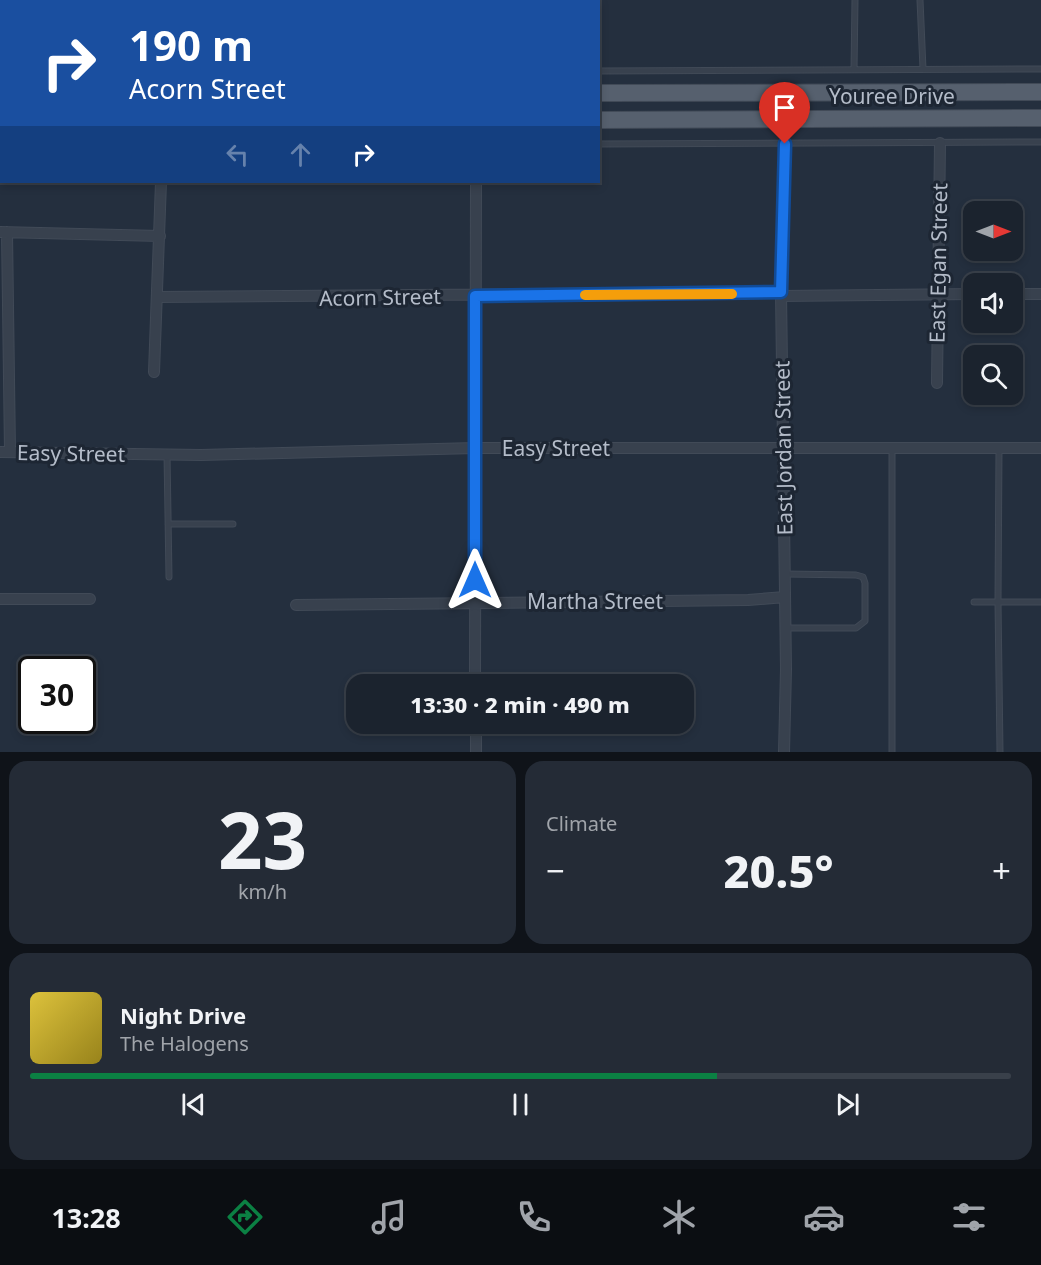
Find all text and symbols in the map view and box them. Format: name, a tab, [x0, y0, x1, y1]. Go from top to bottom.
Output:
text: 190 m	[129, 16, 253, 73]
icon: right	[30, 24, 108, 102]
text: Acorn Street	[129, 70, 286, 107]
pin	[759, 82, 810, 144]
street label: Youree Drive	[829, 82, 955, 110]
icon: arrive	[768, 91, 801, 124]
icon: left	[221, 138, 254, 171]
icon: ahead	[284, 138, 317, 171]
icon: right	[347, 138, 380, 171]
street label: East Egan Street	[923, 182, 953, 343]
north arrow	[963, 201, 1023, 261]
map controls	[963, 201, 1023, 405]
button: sound	[963, 273, 1023, 333]
street label: Acorn Street	[319, 282, 442, 312]
button: search	[963, 345, 1023, 405]
street label: East Jordan Street	[767, 360, 799, 536]
street label: Easy Street	[502, 434, 611, 462]
street label: Easy Street	[17, 438, 126, 468]
position arrow	[443, 548, 507, 612]
street label: Martha Street	[527, 587, 663, 615]
speed limit sign: 30	[18, 656, 96, 734]
text: 13:30 · 2 min · 490 m	[410, 689, 630, 719]
text: 23	[218, 786, 307, 892]
text: Climate	[546, 810, 617, 837]
text: 20.5°	[724, 840, 833, 901]
text: −	[546, 848, 565, 893]
text: +	[992, 848, 1011, 893]
text: km/h	[238, 878, 287, 905]
text: Night Drive	[120, 1000, 246, 1030]
text: The Halogens	[120, 1030, 249, 1057]
icon: previous	[177, 1088, 210, 1121]
icon: pause	[504, 1088, 537, 1121]
icon: next	[831, 1088, 864, 1121]
icon: directions	[224, 1196, 266, 1238]
icon: music	[368, 1196, 410, 1238]
icon: phone	[513, 1196, 555, 1238]
icon: climate	[658, 1196, 700, 1238]
icon: car	[803, 1196, 845, 1238]
icon: filters	[948, 1196, 990, 1238]
text: 13:28	[51, 1199, 121, 1236]

